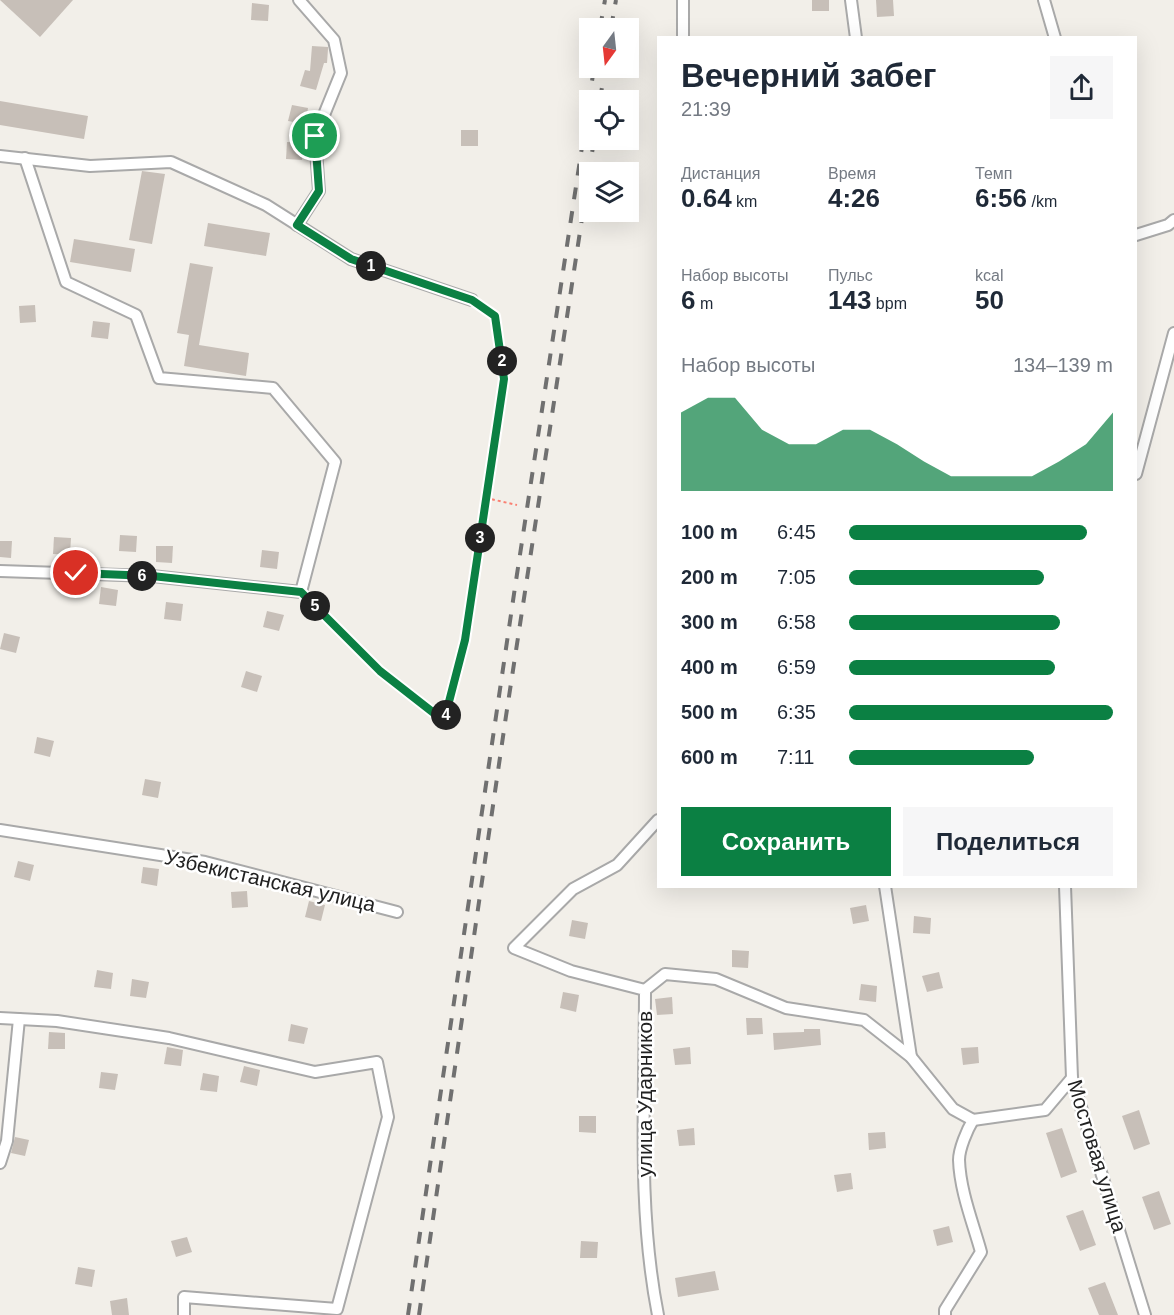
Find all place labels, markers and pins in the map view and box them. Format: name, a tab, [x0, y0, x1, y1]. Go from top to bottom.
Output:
pin	[289, 110, 340, 161]
pin: 1	[356, 251, 386, 281]
pin: 2	[487, 346, 517, 376]
pin: 3	[465, 523, 495, 553]
pin	[50, 547, 101, 598]
pin: 6	[127, 561, 157, 591]
pin: 5	[300, 591, 330, 621]
pin: 4	[431, 700, 461, 730]

